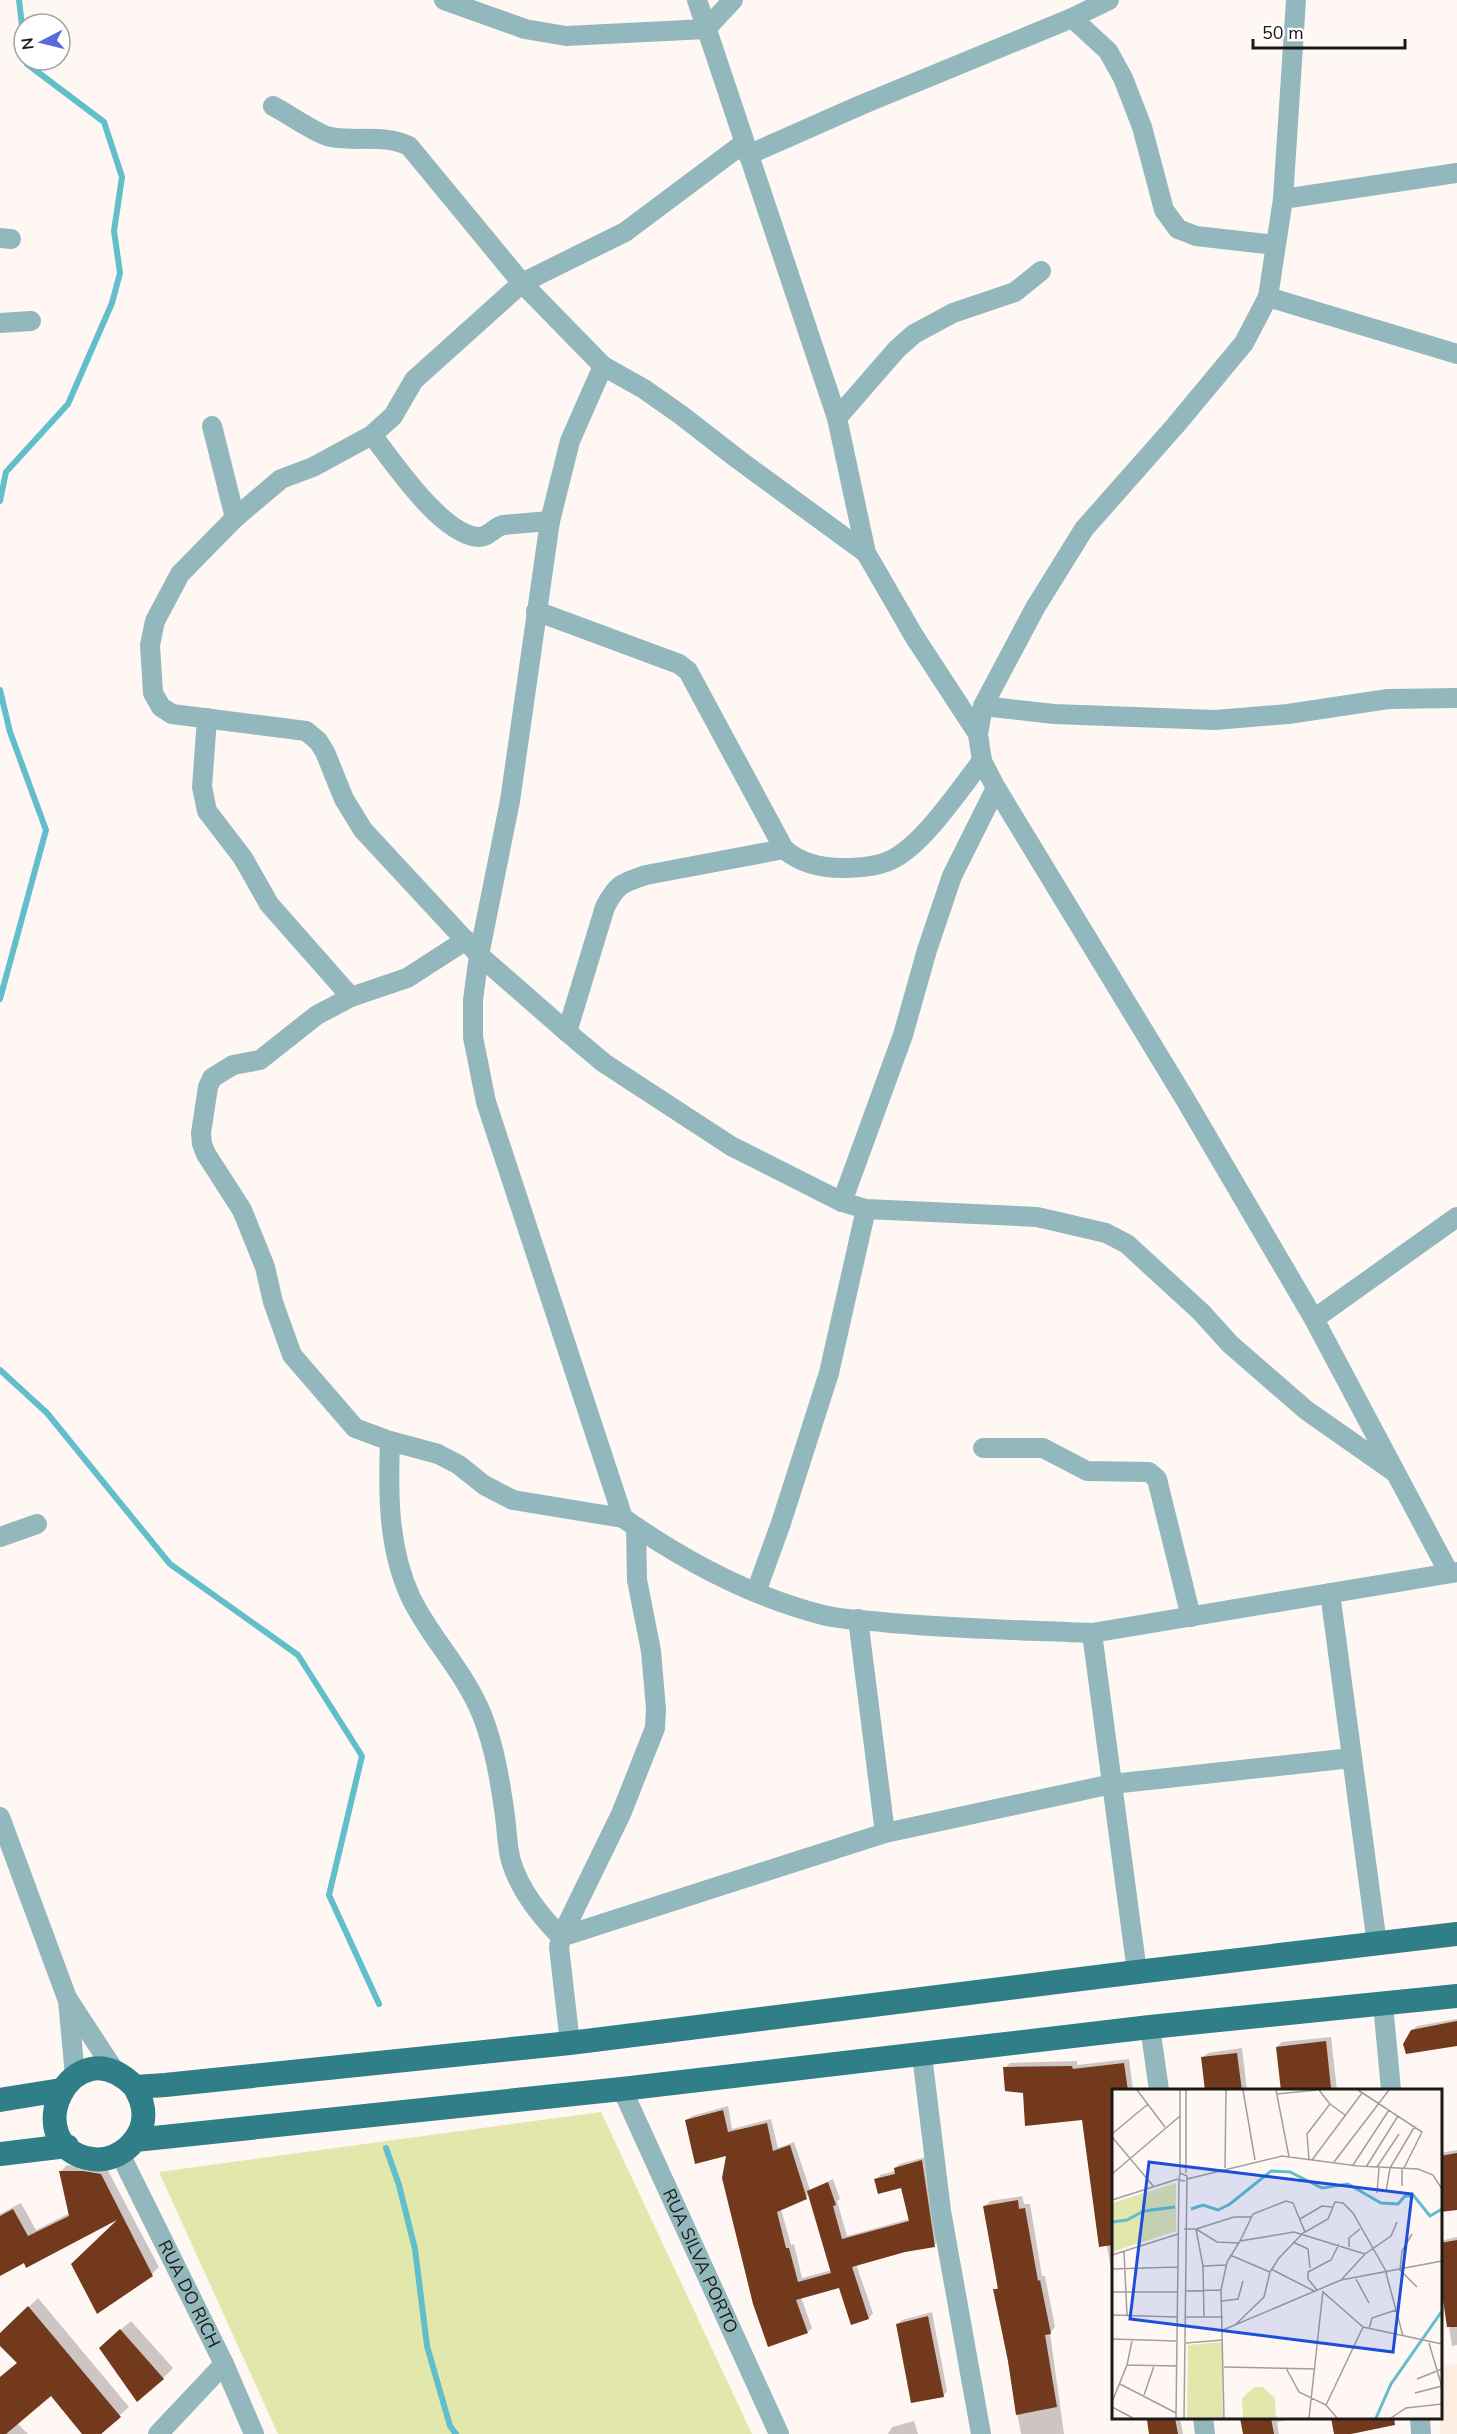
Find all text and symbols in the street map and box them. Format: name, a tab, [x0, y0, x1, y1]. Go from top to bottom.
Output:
north arrow	[12, 12, 72, 72]
scale bar	[1253, 12, 1404, 50]
text: 50 m	[1262, 21, 1304, 45]
text: N	[16, 36, 40, 51]
inset map	[1112, 2089, 1442, 2419]
street label: RUA SILVA PORTO	[657, 2185, 744, 2337]
street label: RUA DO RICH	[152, 2236, 226, 2352]

